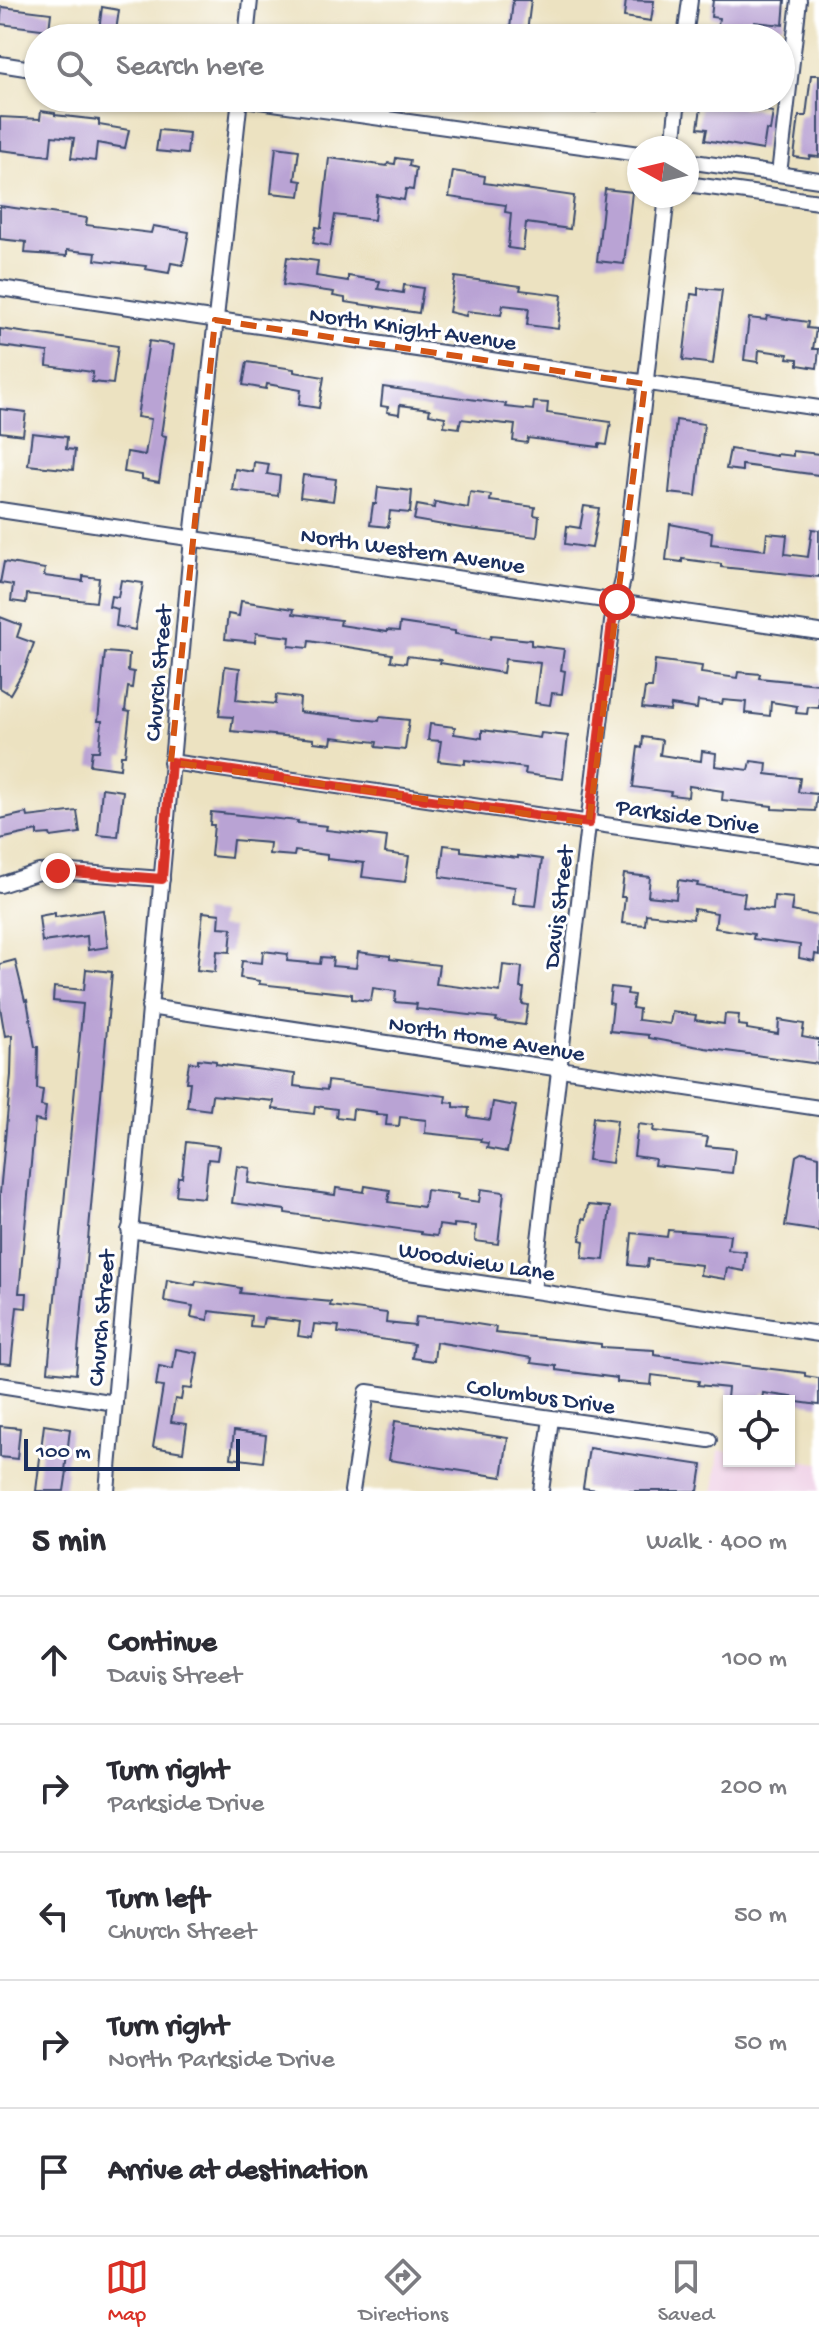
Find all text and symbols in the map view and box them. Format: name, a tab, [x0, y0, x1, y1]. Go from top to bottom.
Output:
search box	[24, 24, 795, 112]
icon: search	[52, 46, 96, 90]
text: Search here	[116, 51, 264, 86]
north arrow	[627, 136, 699, 208]
street label: North Knight Avenue	[307, 302, 519, 359]
street label: North Western Avenue	[298, 522, 527, 583]
route start	[599, 584, 635, 620]
street label: Church Street	[140, 602, 181, 743]
street label: Parkside Drive	[613, 794, 762, 843]
street label: Davis Street	[538, 842, 583, 972]
route end	[40, 853, 76, 889]
street label: North Home Avenue	[386, 1011, 587, 1070]
street label: Woodview Lane	[396, 1237, 557, 1290]
street label: Church Street	[83, 1247, 124, 1388]
street label: Columbus Drive	[464, 1374, 617, 1423]
map controls	[723, 1395, 795, 1467]
button: locate	[723, 1395, 795, 1467]
scale bar	[24, 1435, 240, 1471]
text: 100 m	[36, 1440, 91, 1466]
text: 5 min	[32, 1523, 106, 1563]
text: Walk · 400 m	[646, 1528, 787, 1559]
text: Continue	[108, 1627, 217, 1662]
icon: ahead	[32, 1638, 76, 1682]
text: 100 m	[722, 1645, 787, 1676]
text: Davis Street	[108, 1662, 242, 1693]
text: Turn right	[108, 1755, 228, 1790]
icon: right	[32, 1766, 76, 1810]
text: 200 m	[720, 1773, 787, 1804]
text: Parkside Drive	[108, 1790, 264, 1821]
text: Turn left	[108, 1883, 209, 1918]
icon: left	[32, 1894, 76, 1938]
text: 50 m	[734, 1901, 787, 1932]
text: Church Street	[108, 1918, 256, 1949]
text: Turn right	[108, 2011, 228, 2046]
icon: right	[32, 2022, 76, 2066]
text: 50 m	[734, 2029, 787, 2060]
text: North Parkside Drive	[108, 2046, 335, 2077]
icon: arrive	[32, 2150, 76, 2194]
text: Arrive at destination	[108, 2155, 368, 2190]
tab: Map	[105, 2255, 149, 2329]
tab: Directions	[359, 2255, 448, 2329]
tab: Saved	[658, 2255, 714, 2329]

